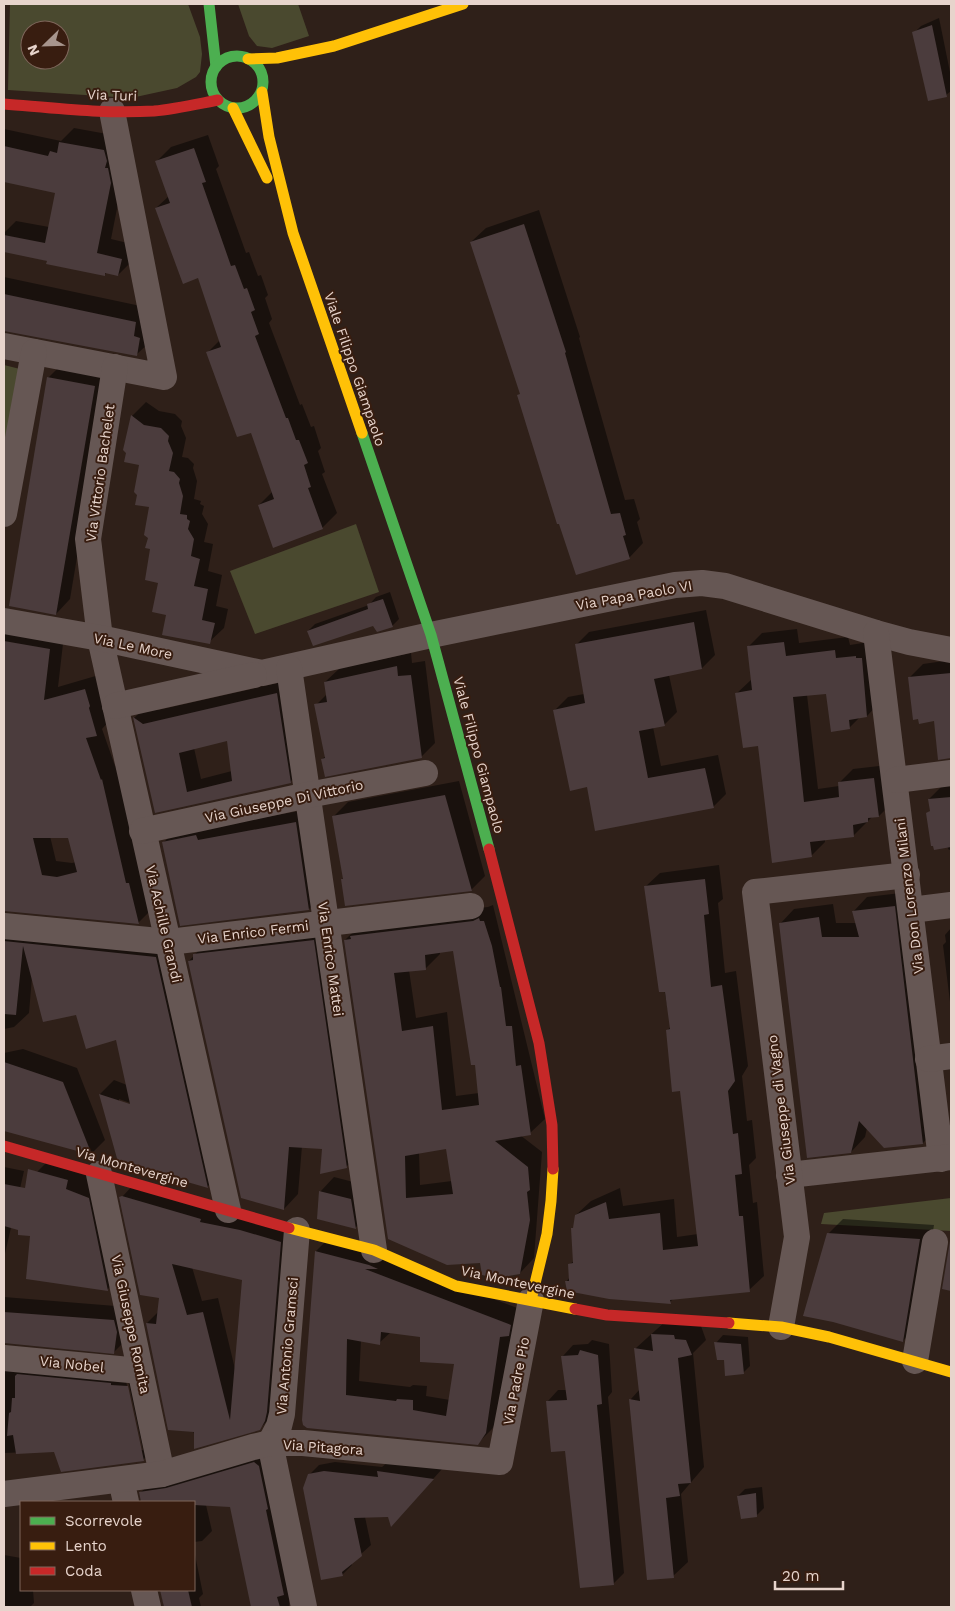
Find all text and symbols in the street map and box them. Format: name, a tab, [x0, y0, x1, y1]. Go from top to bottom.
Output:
north arrow	[20, 20, 70, 70]
text: N	[24, 42, 42, 58]
street label: Via Turi	[87, 86, 137, 104]
street label: Viale Filippo Giampaolo	[321, 290, 389, 448]
street label: Via Vittorio Bachelet	[82, 403, 118, 543]
street label: Via Papa Paolo VI	[575, 577, 693, 613]
street label: Via Le More	[92, 630, 174, 662]
street label: Viale Filippo Giampaolo	[450, 675, 508, 835]
street label: Via Giuseppe Di Vittorio	[203, 776, 365, 826]
street label: Via Don Lorenzo Milani	[892, 817, 926, 975]
street label: Via Achille Grandi	[143, 864, 185, 984]
street label: Via Enrico Mattei	[315, 901, 347, 1017]
street label: Via Enrico Fermi	[197, 917, 309, 947]
street label: Via Giuseppe di Vagno	[764, 1034, 798, 1186]
street label: Via Montevergine	[74, 1143, 190, 1191]
street label: Via Giuseppe Romita	[108, 1253, 154, 1395]
street label: Via Montevergine	[459, 1262, 577, 1302]
street label: Via Antonio Gramsci	[273, 1277, 301, 1415]
street label: Via Padre Pio	[500, 1336, 532, 1426]
street label: Via Nobel	[39, 1353, 106, 1375]
street label: Via Pitagora	[282, 1436, 364, 1458]
legend	[20, 1501, 195, 1591]
text: Scorrevole	[65, 1512, 143, 1530]
text: Lento	[65, 1537, 107, 1555]
scale bar	[775, 1558, 842, 1590]
text: Coda	[65, 1562, 103, 1580]
text: 20 m	[782, 1567, 820, 1585]

